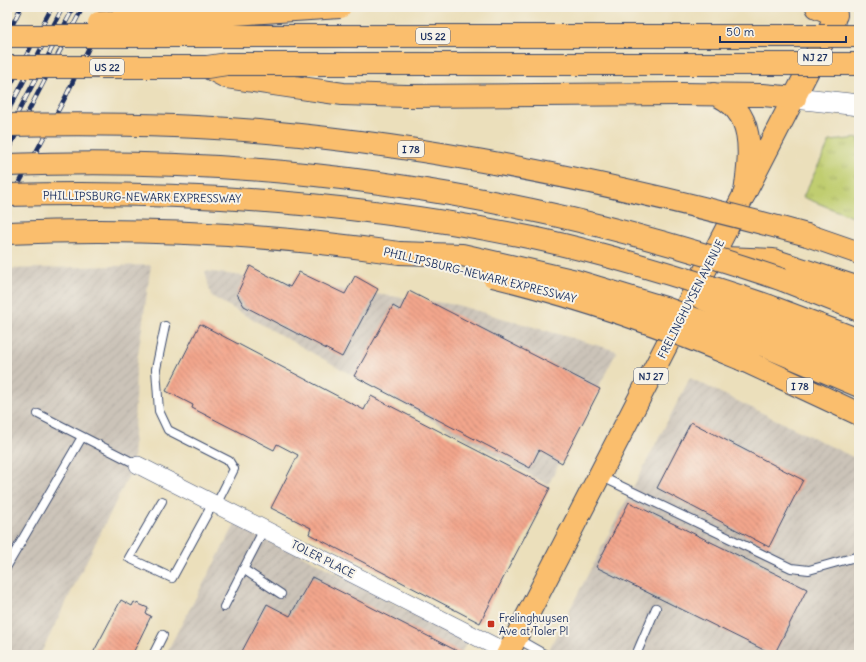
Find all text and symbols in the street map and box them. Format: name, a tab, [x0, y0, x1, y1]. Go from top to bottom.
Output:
scale bar	[720, 18, 846, 44]
text: 50 m	[726, 24, 755, 39]
road number: US 22	[416, 28, 450, 44]
road number: NJ 27	[798, 49, 832, 65]
road number: US 22	[90, 59, 124, 75]
road number: I 78	[398, 141, 424, 157]
street label: PHILLIPSBURG-NEWARK EXPRESSWAY	[43, 188, 241, 206]
street label: FRELINGHUYSEN AVENUE	[655, 237, 727, 361]
street label: PHILLIPSBURG-NEWARK EXPRESSWAY	[382, 244, 578, 306]
road number: NJ 27	[634, 368, 668, 384]
road number: I 78	[787, 378, 813, 394]
street label: TOLER PLACE	[289, 537, 357, 581]
place label: Frelinghuysen Ave at Toler Pl	[499, 611, 569, 638]
marker: Frelinghuysen Ave at Toler Pl	[486, 619, 496, 629]

